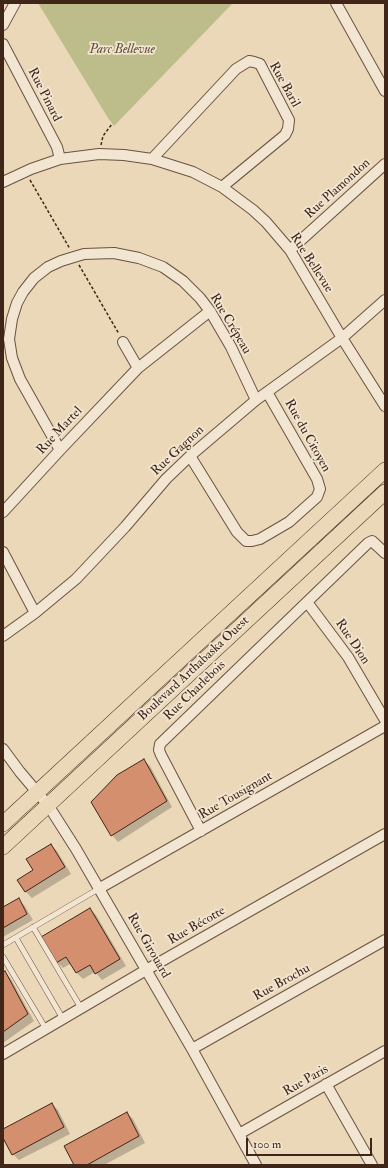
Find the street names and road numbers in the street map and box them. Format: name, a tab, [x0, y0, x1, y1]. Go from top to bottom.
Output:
street label: Rue Baril	[265, 60, 303, 110]
street label: Rue Pinard	[24, 65, 64, 125]
street label: Rue Plamondon	[302, 156, 374, 222]
street label: Rue Bellevue	[286, 230, 336, 296]
street label: Rue Crépeau	[206, 291, 254, 357]
street label: Rue du Citoyen	[281, 397, 333, 475]
street label: Rue Martel	[34, 404, 86, 458]
street label: Rue Gagnon	[148, 423, 208, 479]
street label: Boulevard Arthabaska Ouest	[135, 613, 253, 725]
street label: Rue Dion	[331, 616, 373, 668]
street label: Rue Charlebois	[161, 658, 229, 724]
street label: Rue Tousignant	[196, 769, 276, 823]
street label: Rue Bécotte	[166, 903, 228, 949]
street label: Rue Girouard	[123, 911, 173, 981]
street label: Rue Brochu	[251, 961, 313, 1005]
street label: Rue Paris	[281, 1062, 331, 1100]

